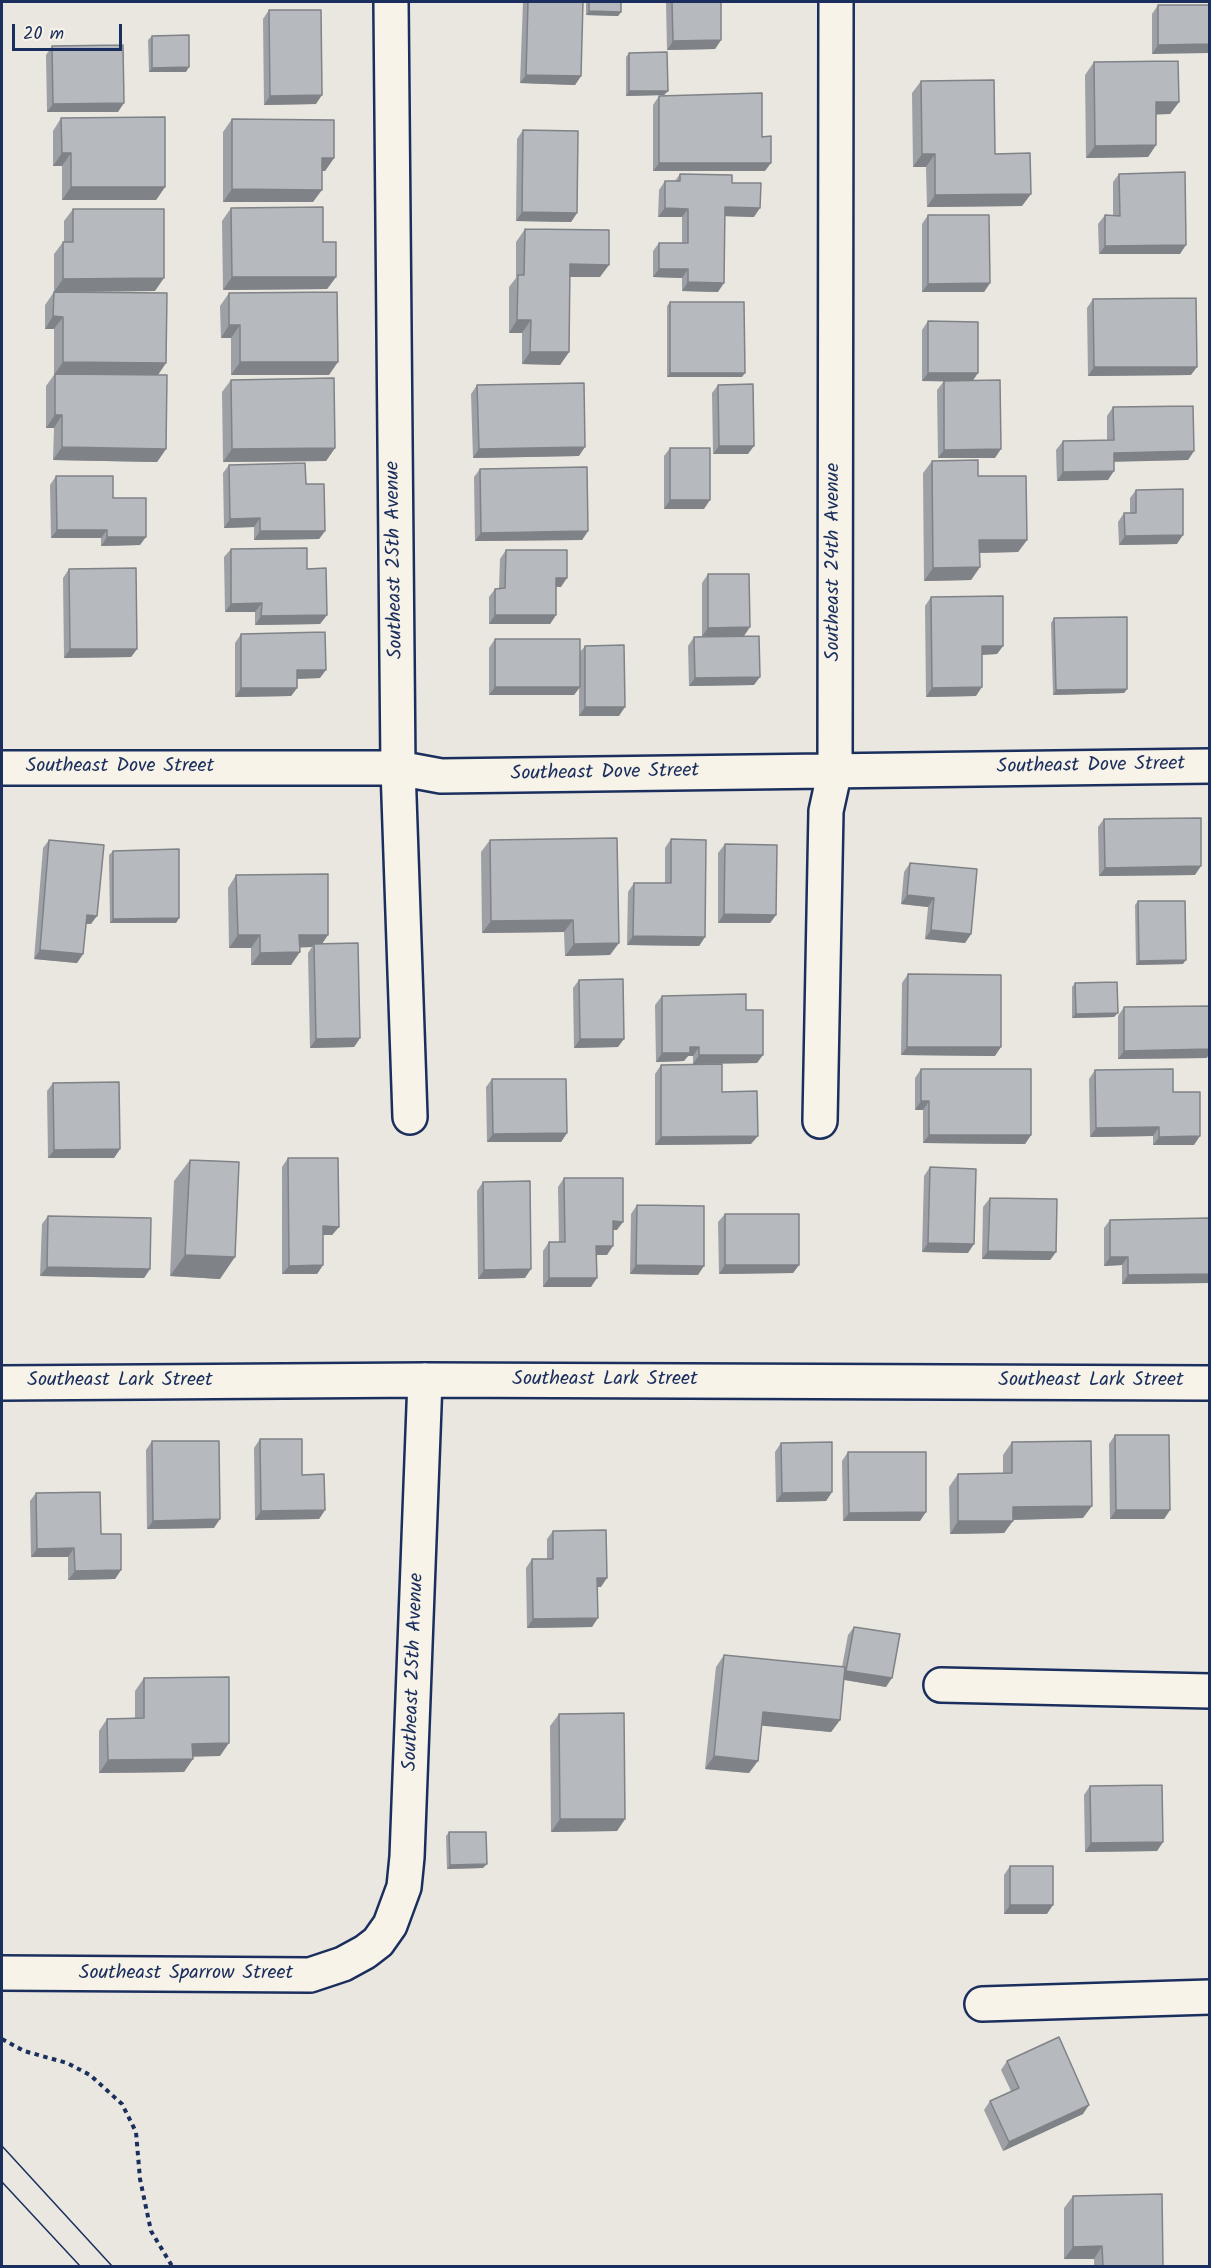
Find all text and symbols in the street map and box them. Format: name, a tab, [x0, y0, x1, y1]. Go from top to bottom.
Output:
scale bar	[15, 12, 124, 50]
text: 20 m	[23, 20, 64, 49]
street label: Southeast 25th Avenue	[382, 461, 410, 659]
street label: Southeast 24th Avenue	[823, 463, 847, 661]
street label: Southeast Dove Street	[997, 753, 1185, 781]
street label: Southeast Dove Street	[26, 756, 214, 780]
street label: Southeast Dove Street	[511, 760, 699, 788]
street label: Southeast Lark Street	[512, 1369, 698, 1393]
street label: Southeast Lark Street	[27, 1370, 213, 1394]
street label: Southeast Lark Street	[998, 1370, 1184, 1394]
street label: Southeast 25th Avenue	[400, 1573, 430, 1771]
street label: Southeast Sparrow Street	[79, 1963, 293, 1987]

